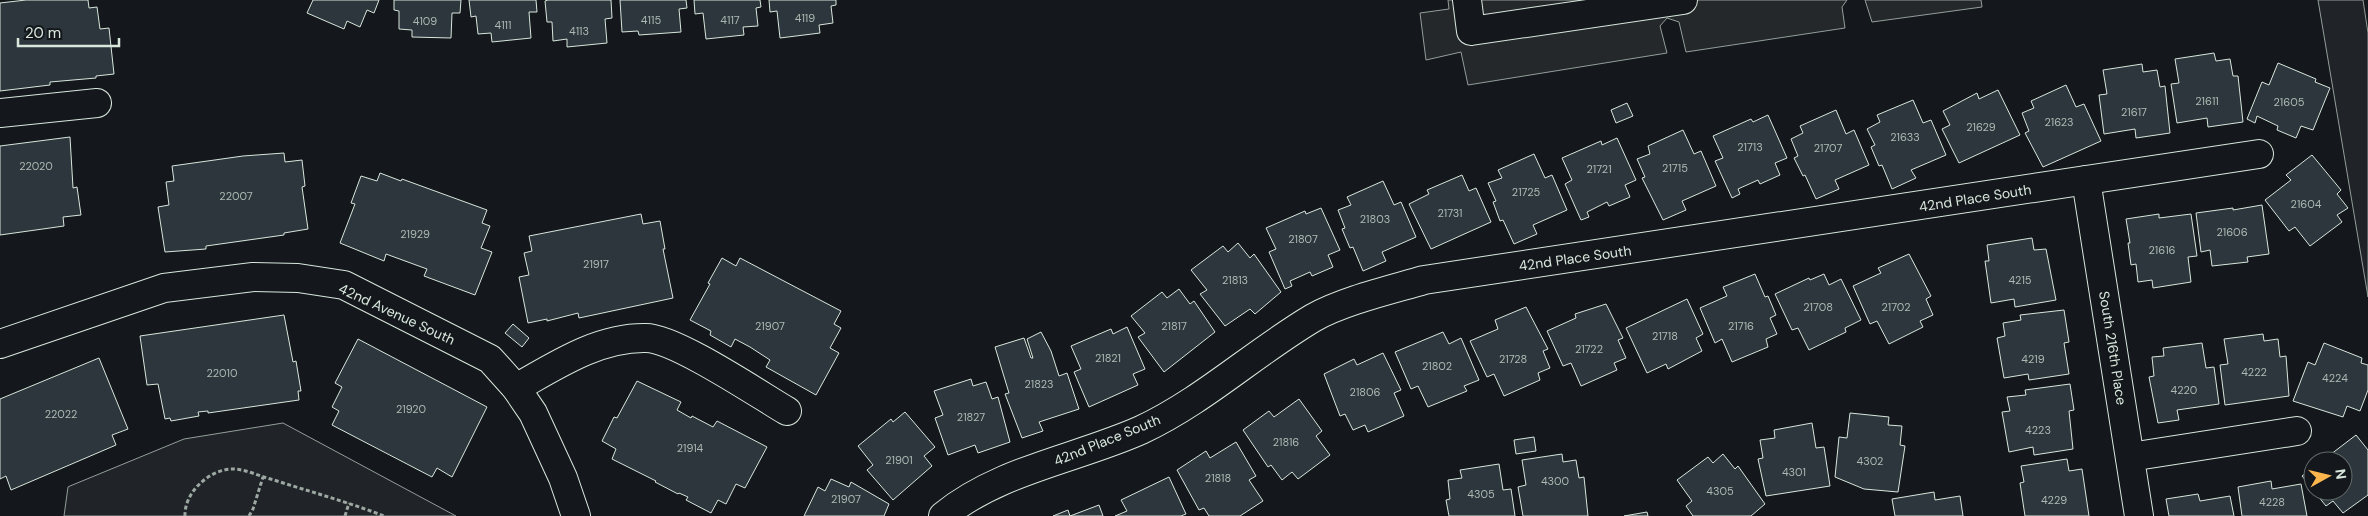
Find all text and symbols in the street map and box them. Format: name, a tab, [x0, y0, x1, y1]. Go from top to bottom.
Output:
house number: 4119	[795, 11, 815, 25]
house number: 4115	[641, 13, 661, 27]
house number: 4117	[720, 13, 740, 27]
house number: 4109	[413, 14, 437, 28]
scale bar	[18, 15, 119, 47]
house number: 4111	[495, 18, 511, 32]
text: 20 m	[25, 23, 61, 43]
house number: 4113	[569, 24, 589, 38]
house number: 21611	[2195, 94, 2219, 108]
house number: 21605	[2274, 95, 2305, 109]
house number: 21617	[2121, 105, 2147, 119]
house number: 21623	[2044, 115, 2074, 129]
house number: 21629	[1966, 120, 1996, 134]
house number: 21633	[1890, 130, 1920, 144]
house number: 21713	[1737, 140, 1763, 154]
house number: 21707	[1814, 141, 1842, 155]
house number: 22020	[19, 159, 53, 173]
house number: 21715	[1662, 161, 1688, 175]
house number: 21721	[1586, 162, 1612, 176]
street label: 42nd Place South	[1917, 180, 2033, 216]
house number: 21725	[1512, 185, 1540, 199]
house number: 22007	[219, 189, 253, 203]
house number: 21604	[2291, 197, 2322, 211]
house number: 21731	[1437, 206, 1463, 220]
house number: 21803	[1360, 212, 1390, 226]
house number: 21606	[2216, 225, 2248, 239]
house number: 21929	[400, 227, 430, 241]
house number: 21807	[1288, 232, 1318, 246]
street label: 42nd Place South	[1517, 241, 1633, 275]
house number: 21616	[2148, 243, 2176, 257]
house number: 21917	[583, 257, 609, 271]
house number: 21813	[1222, 273, 1248, 287]
house number: 4215	[2008, 273, 2032, 287]
street label: 42nd Avenue South	[336, 279, 458, 349]
street label: South 216th Place	[2095, 290, 2131, 406]
house number: 21708	[1803, 300, 1833, 314]
house number: 21702	[1881, 300, 1911, 314]
house number: 21907	[755, 319, 785, 333]
house number: 21817	[1161, 319, 1187, 333]
house number: 21716	[1728, 319, 1754, 333]
house number: 21718	[1652, 329, 1678, 343]
house number: 21722	[1575, 342, 1603, 356]
house number: 21821	[1095, 351, 1121, 365]
house number: 21728	[1499, 352, 1527, 366]
house number: 4219	[2021, 352, 2045, 366]
house number: 21802	[1422, 359, 1452, 373]
house number: 4222	[2241, 365, 2267, 379]
house number: 22010	[206, 366, 238, 380]
house number: 4224	[2322, 371, 2348, 385]
house number: 21823	[1024, 377, 1054, 391]
house number: 4220	[2171, 383, 2197, 397]
house number: 21806	[1350, 385, 1381, 399]
house number: 21920	[396, 402, 426, 416]
house number: 22022	[45, 407, 77, 421]
house number: 21827	[957, 410, 985, 424]
street label: 42nd Place South	[1051, 410, 1163, 470]
house number: 4223	[2025, 423, 2051, 437]
house number: 21816	[1273, 435, 1299, 449]
house number: 21914	[677, 441, 704, 455]
north arrow	[2303, 451, 2353, 501]
house number: 21901	[885, 453, 913, 467]
house number: 4302	[1857, 454, 1883, 468]
house number: 4301	[1782, 465, 1806, 479]
text: N	[2331, 468, 2350, 481]
house number: 21818	[1205, 471, 1231, 485]
house number: 4300	[1541, 474, 1569, 488]
house number: 4305	[1706, 484, 1734, 498]
house number: 4305	[1467, 487, 1495, 501]
house number: 21907	[831, 492, 861, 506]
house number: 4229	[2041, 493, 2067, 507]
house number: 4228	[2259, 495, 2285, 509]

